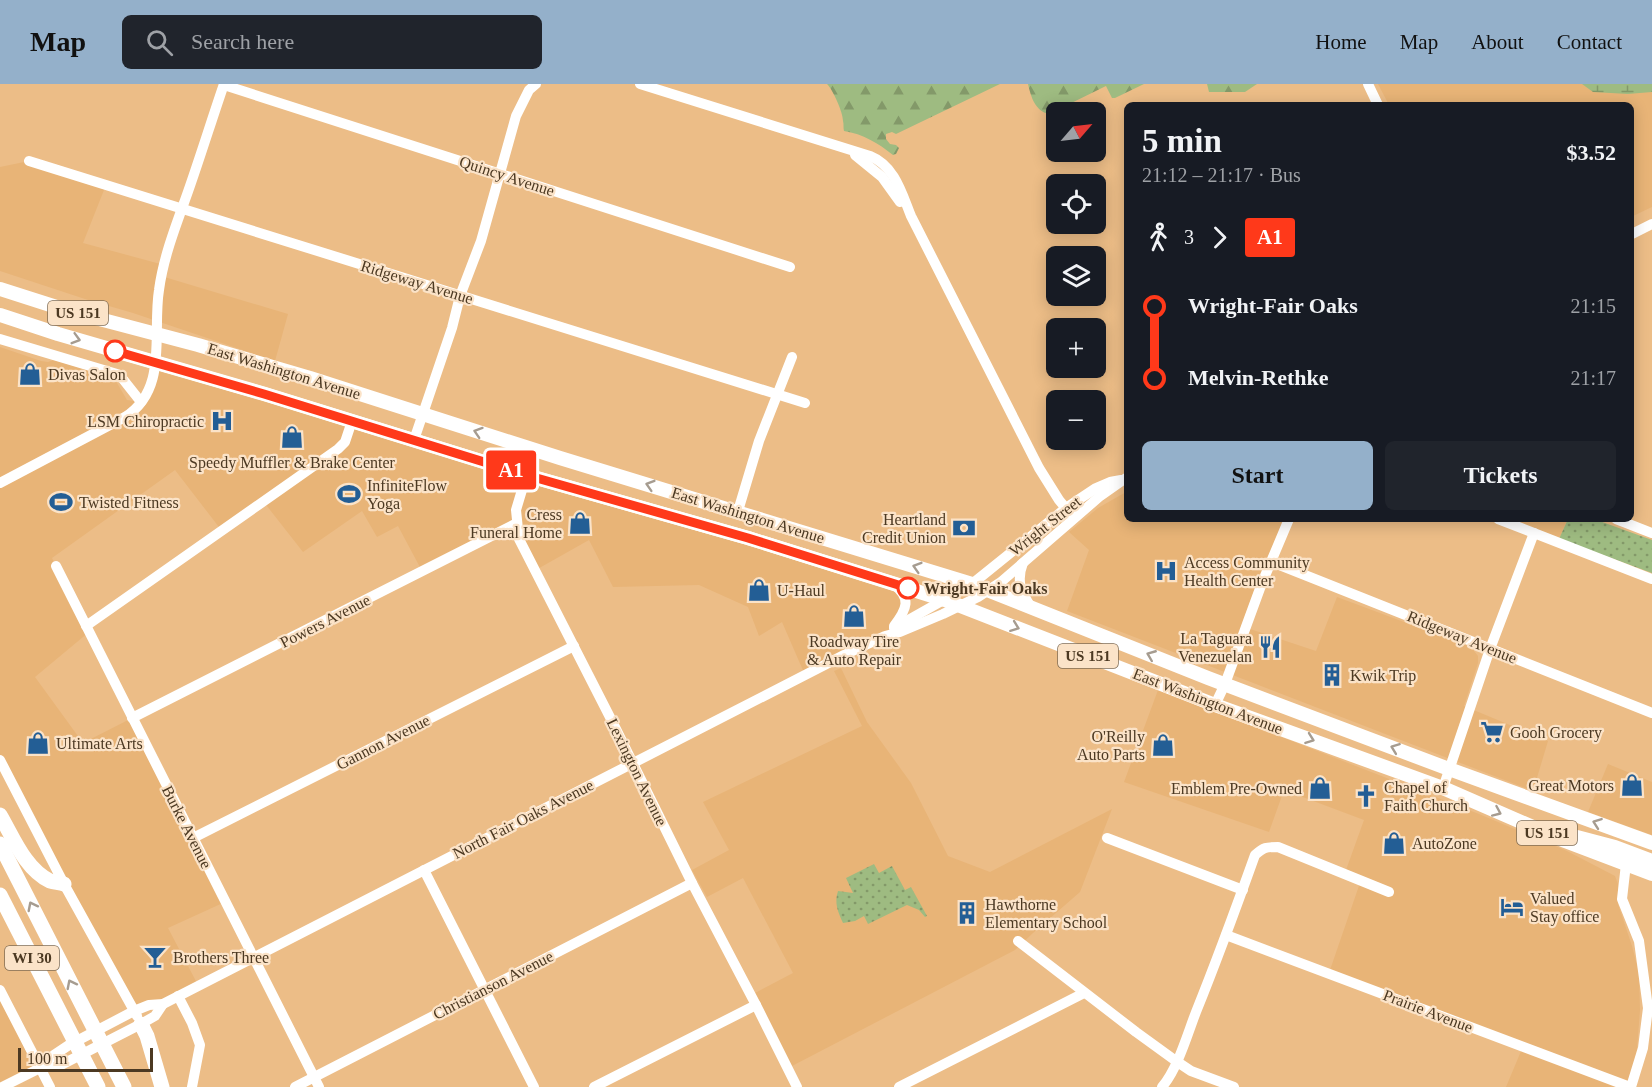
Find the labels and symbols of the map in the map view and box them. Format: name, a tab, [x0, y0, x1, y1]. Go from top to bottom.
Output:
north arrow	[1046, 102, 1106, 162]
street label: Quincy Avenue	[457, 153, 557, 200]
street label: Ridgeway Avenue	[358, 257, 475, 308]
road number: US 151	[48, 301, 108, 325]
one-way arrow	[71, 332, 81, 345]
unlabelled marker	[104, 340, 126, 362]
street label: East Washington Avenue	[205, 340, 363, 403]
shop icon: Divas Salon	[17, 361, 43, 387]
place label: Divas Salon	[48, 366, 126, 383]
hospital icon: LSM Chiropractic	[209, 408, 235, 434]
place label: LSM Chiropractic	[87, 413, 204, 431]
shop icon: Speedy Muffler & Brake Center	[279, 424, 305, 450]
one-way arrow	[473, 426, 484, 439]
line badge: A1	[484, 450, 538, 490]
place label: Speedy Muffler & Brake Center	[189, 454, 396, 472]
place label: InfiniteFlow Yoga	[367, 477, 447, 513]
one-way arrow	[645, 480, 656, 492]
sports icon: InfiniteFlow Yoga	[336, 481, 362, 507]
street label: East Washington Avenue	[669, 484, 827, 547]
sports icon: Twisted Fitness	[48, 489, 74, 515]
street label: Wright Street	[1006, 492, 1085, 560]
place label: Twisted Fitness	[79, 494, 179, 511]
place label: Cress Funeral Home	[470, 506, 562, 541]
shop icon: Cress Funeral Home	[567, 510, 593, 536]
place label: Heartland Credit Union	[862, 511, 946, 546]
bank icon: Heartland Credit Union	[951, 515, 977, 541]
place label: Access Community Health Center	[1184, 554, 1310, 589]
hospital icon: Access Community Health Center	[1153, 558, 1179, 584]
one-way arrow	[912, 562, 922, 574]
shop icon: U-Haul	[746, 577, 772, 603]
marker: Wright-Fair Oaks	[897, 577, 919, 599]
place label: Wright-Fair Oaks	[924, 580, 1047, 598]
place label: U-Haul	[777, 582, 826, 599]
street label: Powers Avenue	[277, 591, 373, 651]
shop icon: Roadway Tire & Auto Repair	[841, 603, 867, 629]
street label: Ridgeway Avenue	[1404, 607, 1519, 668]
one-way arrow	[1009, 620, 1020, 632]
place label: La Taguara Venezuelan	[1178, 630, 1252, 665]
place label: Roadway Tire & Auto Repair	[807, 633, 902, 669]
restaurant icon: La Taguara Venezuelan	[1257, 634, 1283, 660]
road number: US 151	[1058, 644, 1118, 668]
one-way arrow	[1146, 650, 1157, 662]
building icon: Kwik Trip	[1319, 662, 1345, 688]
street label: East Washington Avenue	[1130, 665, 1285, 738]
place label: Kwik Trip	[1350, 667, 1416, 685]
street label: Gannon Avenue	[334, 711, 432, 773]
street label: Lexington Avenue	[603, 715, 670, 829]
supermarket icon: Gooh Grocery	[1479, 719, 1505, 745]
place label: Gooh Grocery	[1510, 724, 1602, 742]
place label: O'Reilly Auto Parts	[1077, 728, 1145, 763]
shop icon: Ultimate Arts	[25, 730, 51, 756]
shop icon: O'Reilly Auto Parts	[1150, 732, 1176, 758]
one-way arrow	[1304, 732, 1314, 745]
place label: Ultimate Arts	[56, 735, 143, 752]
one-way arrow	[1390, 743, 1401, 755]
shop icon: Great Motors	[1619, 772, 1645, 798]
shop icon: Emblem Pre-Owned	[1307, 775, 1333, 801]
street label: North Fair Oaks Avenue	[450, 776, 596, 862]
place label: Great Motors	[1528, 777, 1614, 794]
place label: Chapel of Faith Church	[1384, 779, 1468, 814]
place label: Emblem Pre-Owned	[1171, 780, 1302, 797]
street label: Burke Avenue	[159, 783, 215, 871]
church icon: Chapel of Faith Church	[1353, 783, 1379, 809]
one-way arrow	[1491, 804, 1502, 816]
one-way arrow	[1592, 818, 1603, 831]
road number: US 151	[1517, 821, 1577, 845]
shop icon: AutoZone	[1381, 830, 1407, 856]
place label: AutoZone	[1412, 835, 1477, 852]
place label: Valued Stay office	[1530, 890, 1599, 926]
hotel icon: Valued Stay office	[1499, 894, 1525, 920]
place label: Hawthorne Elementary School	[985, 896, 1108, 932]
building icon: Hawthorne Elementary School	[954, 900, 980, 926]
one-way arrow	[27, 901, 39, 912]
bar icon: Brothers Three	[142, 944, 168, 970]
road number: WI 30	[5, 946, 59, 970]
street label: Christianson Avenue	[430, 947, 556, 1023]
place label: Brothers Three	[173, 949, 269, 966]
one-way arrow	[66, 979, 78, 990]
street label: Prairie Avenue	[1381, 986, 1475, 1036]
scale bar	[18, 1045, 153, 1072]

